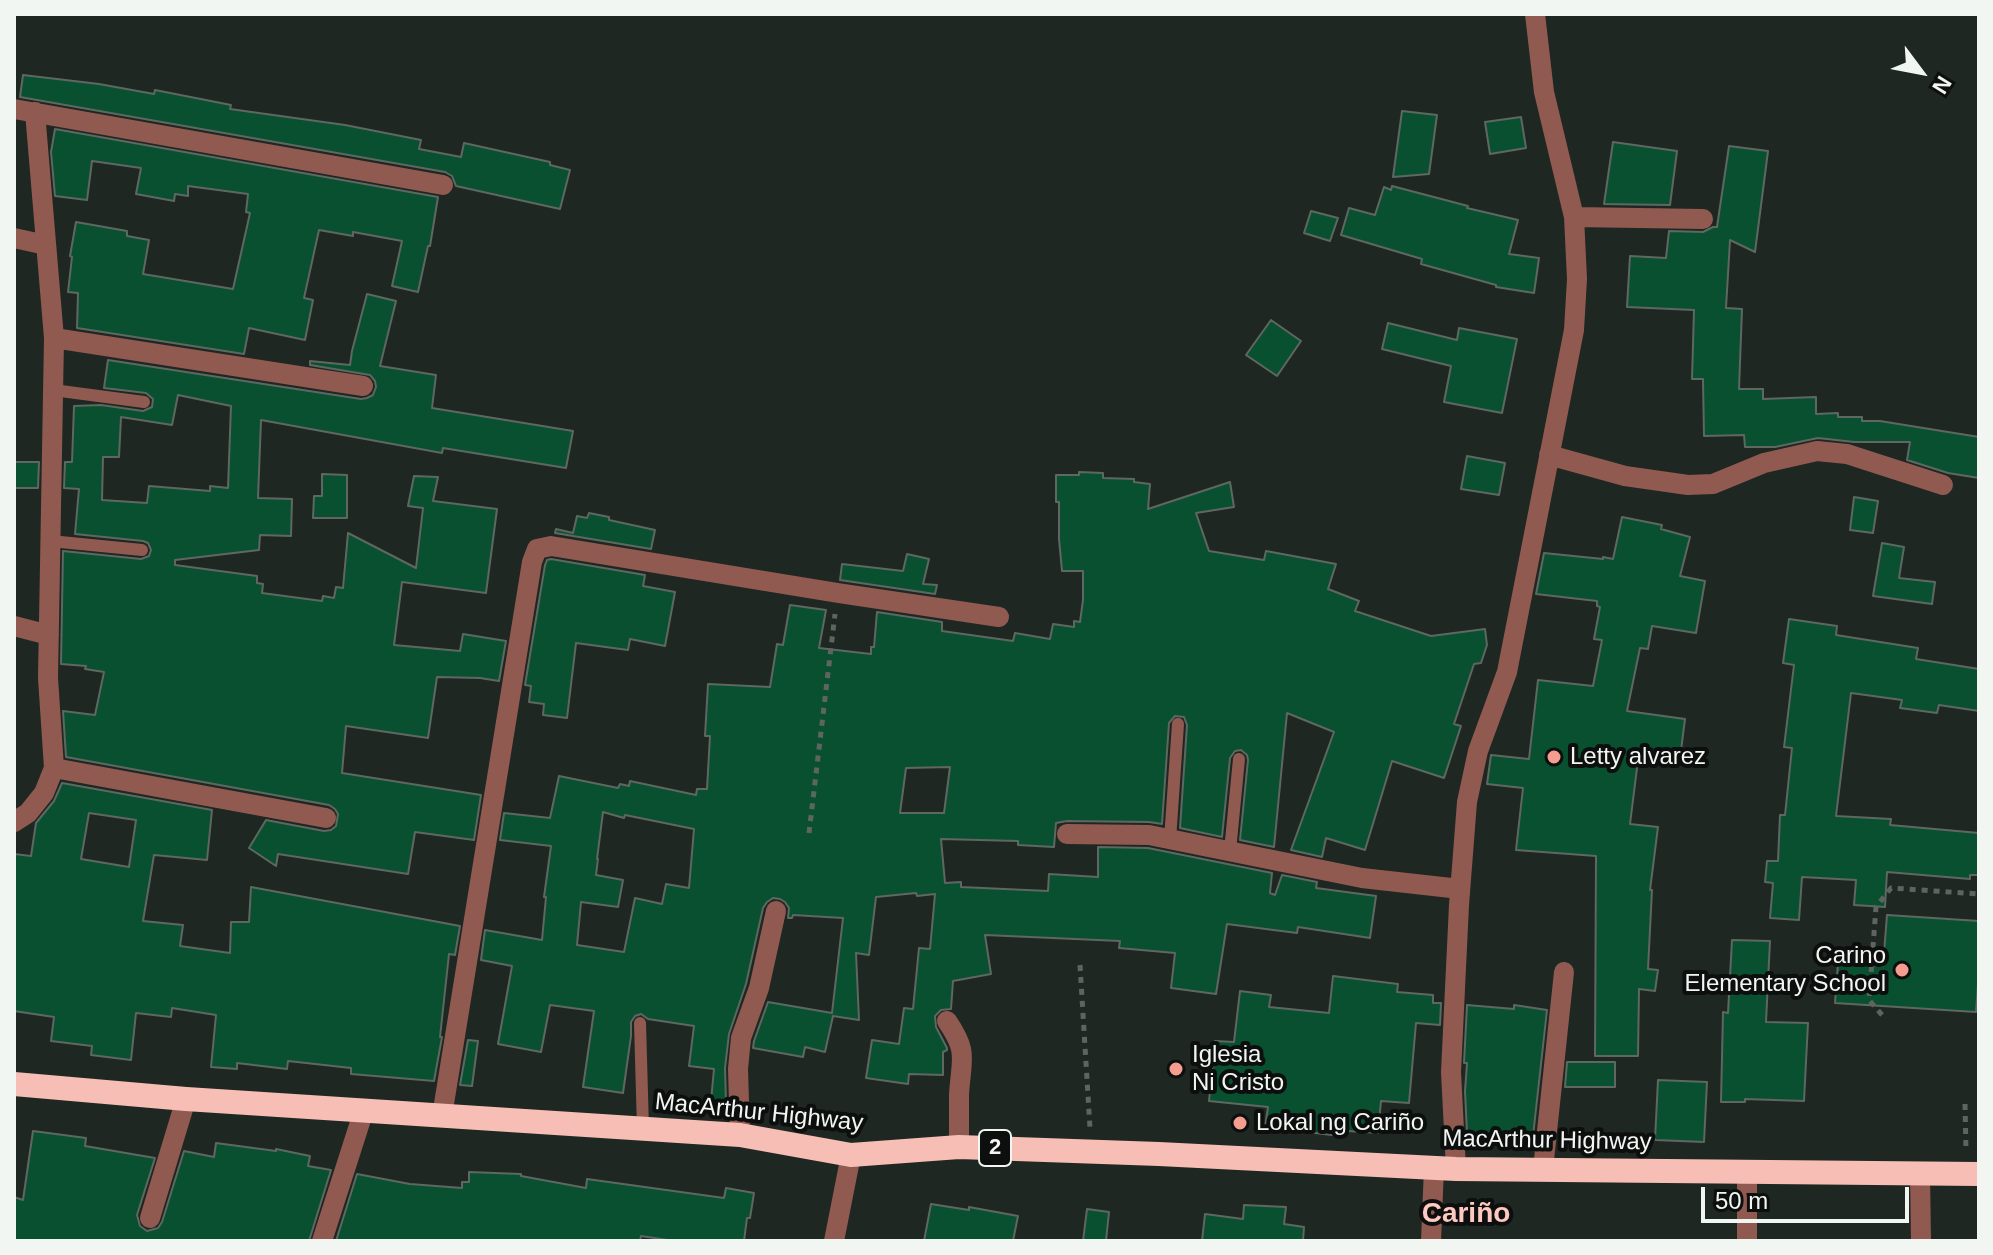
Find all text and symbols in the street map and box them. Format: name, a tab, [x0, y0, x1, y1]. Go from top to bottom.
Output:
north arrow	[1881, 32, 1961, 112]
text: N	[1927, 72, 1957, 98]
place label: Letty alvarez	[1570, 743, 1706, 771]
marker: Letty alvarez	[1545, 748, 1563, 766]
place label: Carino Elementary School	[1685, 942, 1886, 998]
marker: Carino Elementary School	[1893, 961, 1911, 979]
place label: Iglesia Ni Cristo	[1192, 1041, 1284, 1097]
marker: Iglesia Ni Cristo	[1167, 1060, 1185, 1078]
street label: MacArthur Highway	[653, 1088, 865, 1138]
place label: Lokal ng Cariño	[1256, 1109, 1424, 1137]
marker: Lokal ng Cariño	[1231, 1114, 1249, 1132]
street label: MacArthur Highway	[1442, 1125, 1652, 1157]
road number: 2	[979, 1130, 1011, 1166]
scale bar	[1705, 1171, 1913, 1221]
text: 50 m	[1715, 1187, 1768, 1214]
district label: Cariño	[1422, 1197, 1510, 1231]

